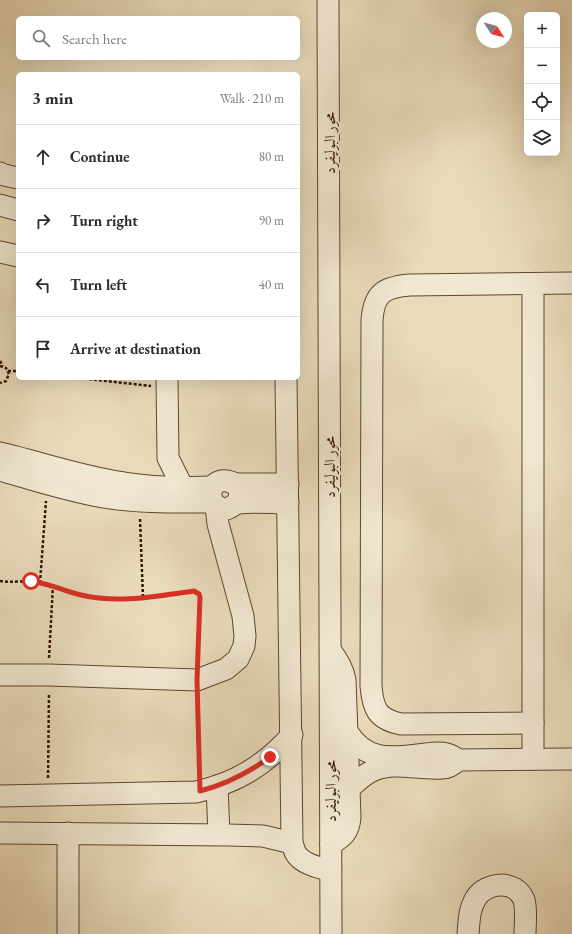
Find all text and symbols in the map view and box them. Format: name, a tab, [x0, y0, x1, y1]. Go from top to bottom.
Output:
north arrow	[476, 12, 512, 48]
map controls	[524, 12, 560, 156]
button: +	[524, 12, 560, 48]
search box	[16, 16, 300, 60]
icon: search	[30, 27, 52, 49]
text: Search here	[62, 29, 127, 48]
button: −	[524, 48, 560, 84]
button: locate	[524, 84, 560, 120]
text: 3 min	[32, 87, 73, 109]
text: Walk · 210 m	[220, 90, 284, 107]
street label: محور البوليفرد	[320, 112, 340, 174]
button: layers	[524, 120, 560, 156]
icon: ahead	[32, 146, 54, 168]
text: Continue	[70, 147, 130, 166]
text: 80 m	[259, 148, 284, 165]
icon: right	[32, 210, 54, 232]
text: Turn right	[70, 211, 138, 230]
text: 90 m	[259, 212, 284, 229]
icon: left	[32, 274, 54, 296]
text: Turn left	[70, 275, 127, 294]
text: 40 m	[259, 276, 284, 293]
icon: arrive	[32, 338, 54, 360]
text: Arrive at destination	[70, 339, 201, 358]
street label: محور البوليفرد	[320, 436, 340, 498]
route start	[22, 572, 40, 590]
route end	[261, 748, 279, 766]
street label: محور البوليفرد	[321, 760, 341, 822]

